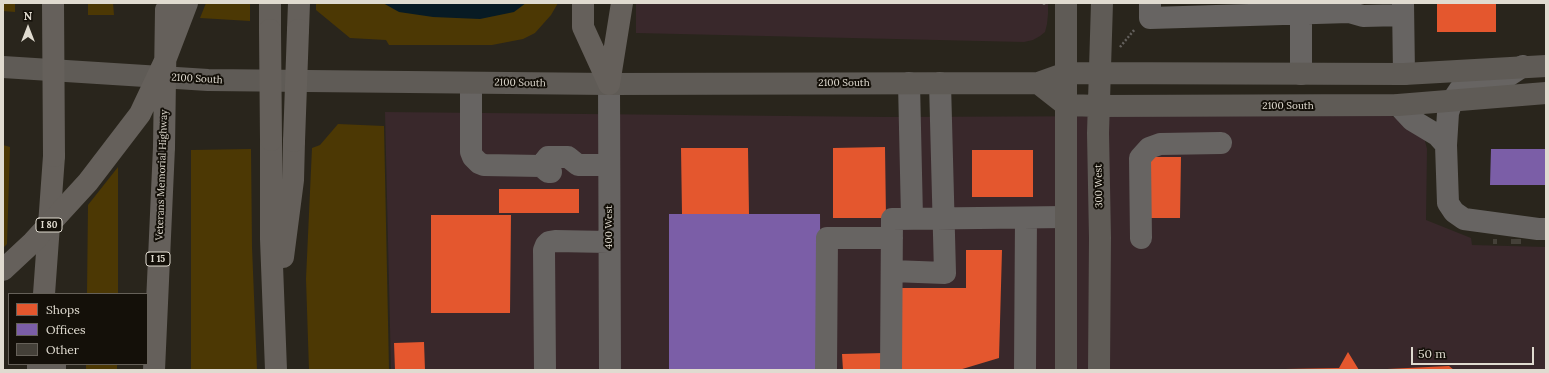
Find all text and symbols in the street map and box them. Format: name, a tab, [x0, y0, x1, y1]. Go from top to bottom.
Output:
north arrow	[8, 8, 48, 48]
text: N	[24, 9, 32, 23]
street label: 2100 South	[171, 72, 223, 86]
street label: 2100 South	[494, 77, 546, 89]
street label: 2100 South	[818, 77, 870, 89]
street label: 2100 South	[1262, 100, 1314, 112]
street label: Veterans Memorial Highway	[154, 109, 170, 241]
street label: 300 West	[1093, 164, 1105, 208]
street label: 400 West	[603, 205, 615, 249]
road number: I 80	[36, 218, 62, 232]
road number: I 15	[146, 252, 170, 266]
legend	[8, 293, 148, 365]
text: Shops	[46, 302, 80, 317]
text: Offices	[46, 322, 86, 337]
scale bar	[1413, 339, 1536, 365]
text: Other	[46, 342, 79, 357]
text: 50 m	[1418, 346, 1446, 361]

